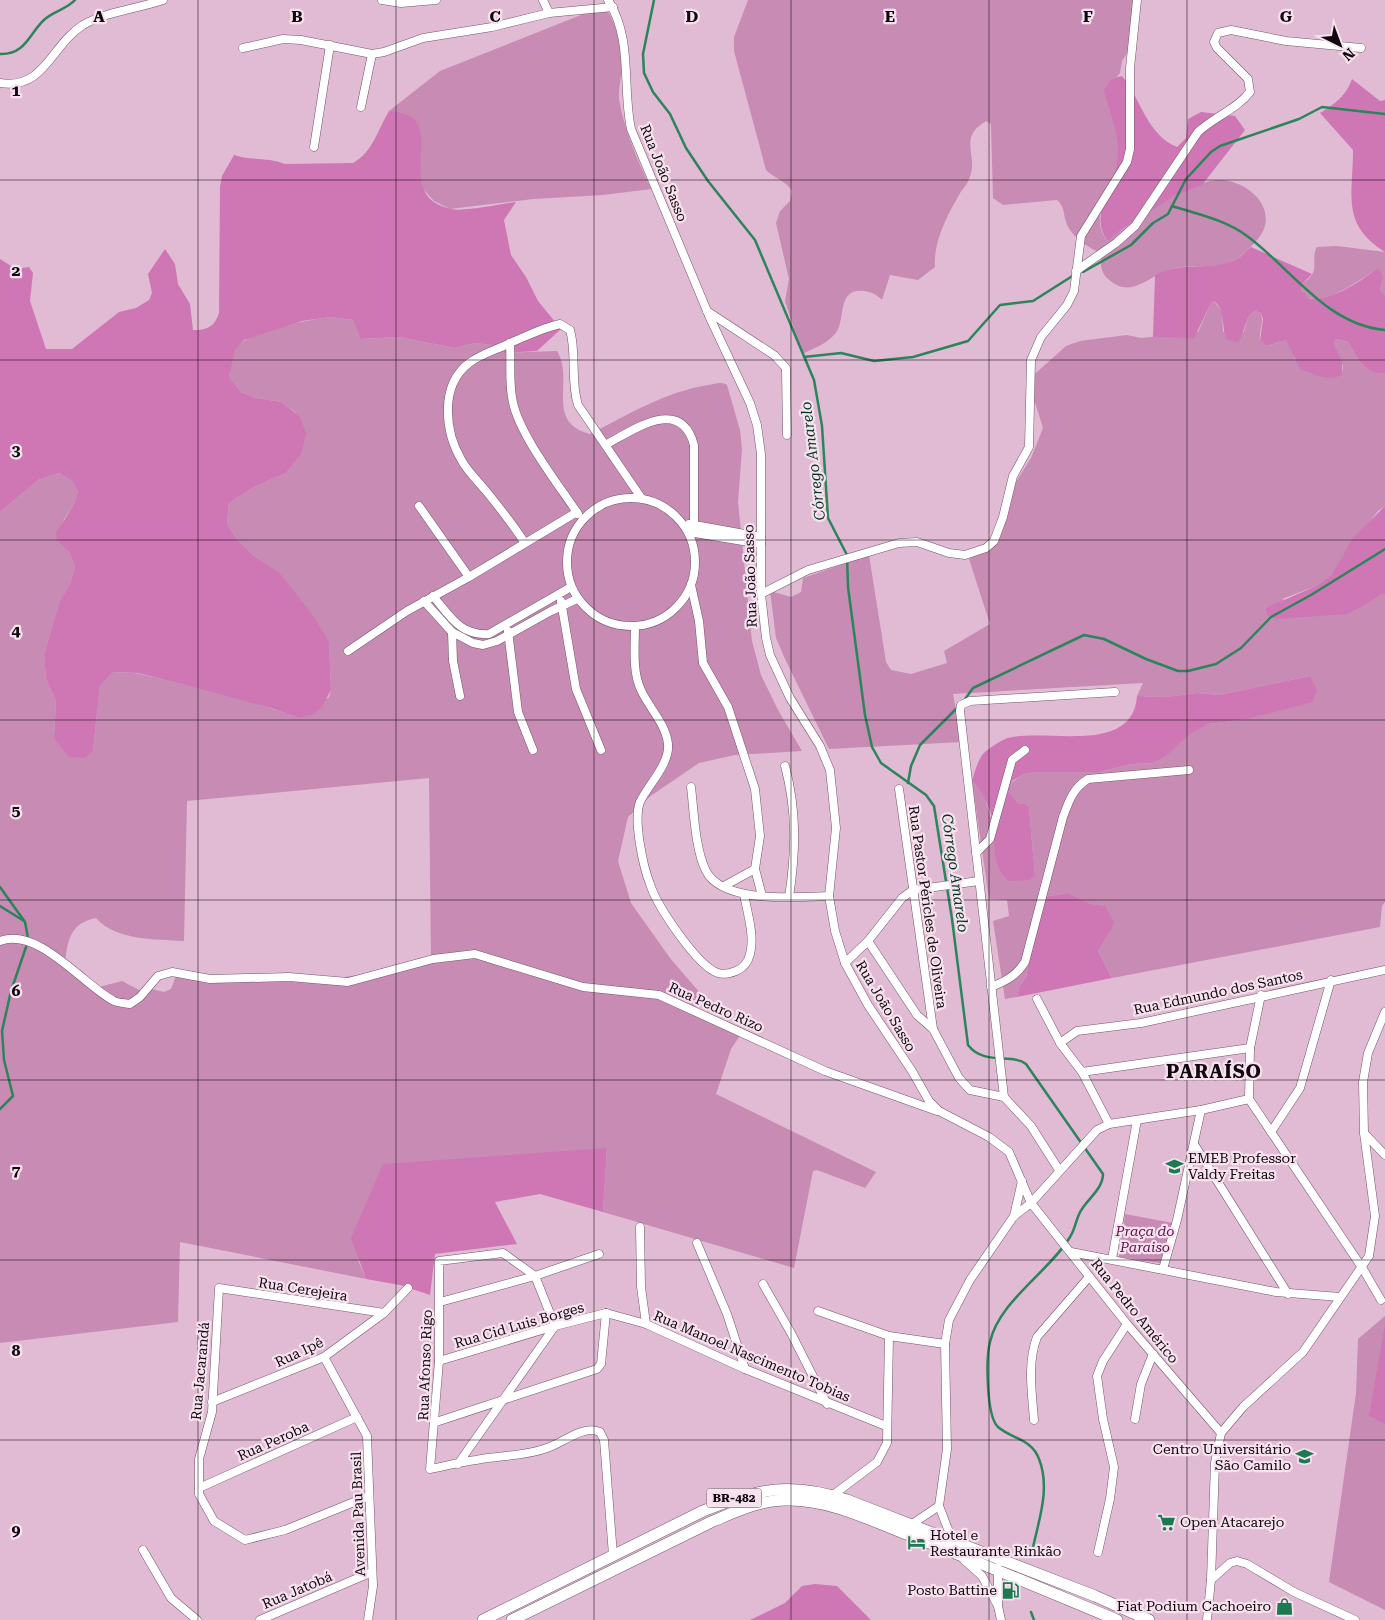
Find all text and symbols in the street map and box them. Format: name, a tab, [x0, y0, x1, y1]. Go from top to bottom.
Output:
text: A	[93, 7, 105, 26]
text: B	[291, 7, 303, 26]
text: C	[489, 7, 501, 26]
text: D	[686, 7, 699, 26]
text: E	[885, 7, 895, 26]
text: F	[1083, 7, 1093, 26]
text: G	[1280, 7, 1293, 26]
north arrow	[1315, 20, 1365, 70]
text: N	[1339, 45, 1358, 64]
text: 1	[12, 81, 21, 100]
street label: Rua João Sasso	[637, 122, 691, 224]
text: 2	[12, 261, 21, 280]
water label: Córrego Amarelo	[797, 400, 829, 521]
text: 3	[12, 441, 21, 460]
street label: Rua João Sasso	[740, 524, 760, 628]
text: 4	[12, 621, 21, 640]
text: 5	[12, 801, 21, 820]
street label: Rua Pastor Péricles de Oliveira	[906, 804, 950, 1010]
water label: Córrego Amarelo	[938, 813, 972, 934]
street label: Rua João Sasso	[853, 958, 919, 1054]
street label: Rua Edmundo dos Santos	[1132, 966, 1304, 1018]
street label: Rua Pedro Rizo	[666, 979, 766, 1035]
text: 6	[12, 981, 21, 1000]
district label: PARAÍSO	[1166, 1060, 1262, 1083]
place label: EMEB Professor Valdy Freitas	[1188, 1150, 1296, 1182]
school or university icon: EMEB Professor Valdy Freitas	[1164, 1156, 1184, 1176]
text: 7	[12, 1161, 21, 1180]
park label: Praça do Paraiso	[1115, 1223, 1174, 1255]
street label: Rua Pedro Américo	[1088, 1256, 1182, 1366]
street label: Rua Cerejeira	[257, 1274, 349, 1304]
street label: Rua Cid Luis Borges	[452, 1299, 586, 1351]
street label: Rua Manoel Nascimento Tobias	[651, 1307, 853, 1405]
street label: Rua Afonso Rigo	[415, 1309, 435, 1421]
street label: Rua Jacarandá	[188, 1321, 212, 1421]
street label: Rua Ipê	[272, 1334, 326, 1370]
text: 8	[12, 1341, 21, 1360]
street label: Rua Peroba	[235, 1418, 312, 1464]
place label: Centro Universitário São Camilo	[1153, 1441, 1291, 1473]
school or university icon: Centro Universitário São Camilo	[1295, 1447, 1315, 1467]
street label: Avenida Pau Brasil	[348, 1451, 368, 1577]
road number: BR-482	[706, 1489, 762, 1508]
supermarket icon: Open Atacarejo	[1156, 1512, 1176, 1532]
place label: Open Atacarejo	[1180, 1514, 1284, 1530]
text: 9	[12, 1521, 21, 1540]
place label: Hotel e Restaurante Rinkão	[930, 1527, 1061, 1559]
hotel icon: Hotel e Restaurante Rinkão	[906, 1533, 926, 1553]
street label: Rua Jatobá	[260, 1568, 335, 1612]
fuel station icon: Posto Battine	[1001, 1580, 1021, 1600]
place label: Posto Battine	[907, 1582, 997, 1598]
shop icon: Fiat Podium Cachoeiro	[1275, 1596, 1295, 1616]
place label: Fiat Podium Cachoeiro	[1117, 1598, 1271, 1614]

